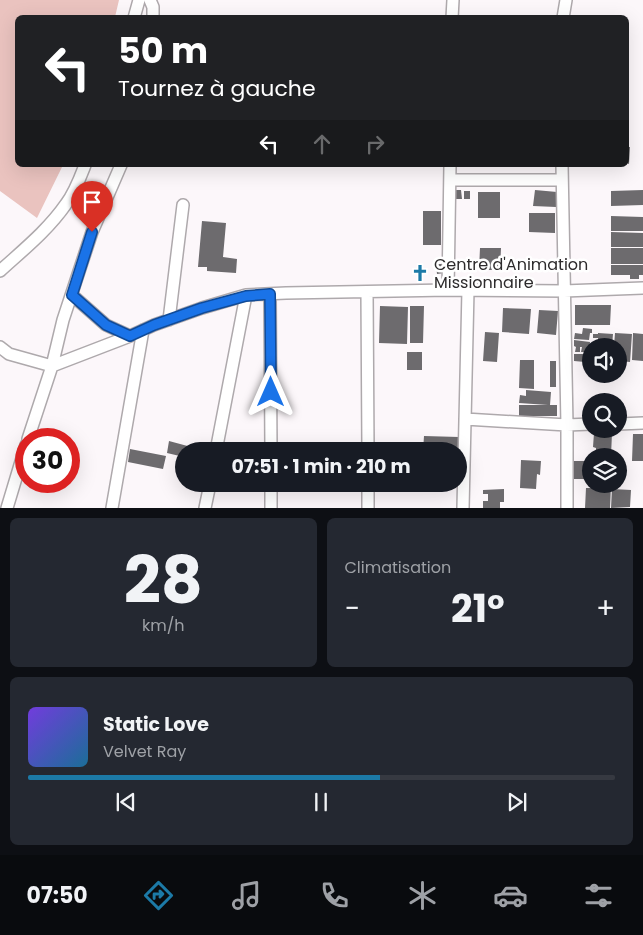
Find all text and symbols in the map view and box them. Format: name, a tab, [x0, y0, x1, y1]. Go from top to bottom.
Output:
text: 50 m	[118, 26, 208, 75]
icon: left	[35, 35, 100, 100]
text: Tournez à gauche	[118, 73, 316, 104]
icon: left	[255, 130, 283, 158]
icon: ahead	[308, 130, 336, 158]
icon: right	[361, 130, 389, 158]
pin	[71, 181, 113, 232]
icon: arrive	[78, 188, 106, 216]
place label: Centre d'Animation Missionnaire	[434, 253, 588, 294]
church icon: Centre d'Animation Missionnaire	[410, 263, 430, 283]
map controls	[582, 338, 627, 493]
button: sound	[582, 338, 627, 383]
position arrow	[244, 365, 296, 417]
button: search	[582, 393, 627, 438]
speed limit sign: 30	[15, 428, 80, 493]
button: layers	[582, 448, 627, 493]
text: 07:51 · 1 min · 210 m	[231, 453, 411, 480]
text: 28	[124, 535, 203, 626]
text: Climatisation	[345, 556, 451, 579]
text: 21°	[451, 582, 505, 635]
text: −	[345, 589, 360, 628]
text: +	[596, 589, 615, 628]
text: km/h	[142, 614, 185, 637]
text: Static Love	[103, 711, 209, 738]
text: Velvet Ray	[103, 740, 186, 763]
icon: previous	[112, 788, 140, 816]
icon: pause	[307, 788, 335, 816]
icon: next	[503, 788, 531, 816]
icon: directions	[141, 878, 176, 913]
icon: music	[229, 878, 264, 913]
icon: phone	[317, 878, 352, 913]
icon: climate	[405, 878, 440, 913]
icon: car	[493, 878, 528, 913]
icon: filters	[581, 878, 616, 913]
text: 07:50	[27, 880, 88, 911]

